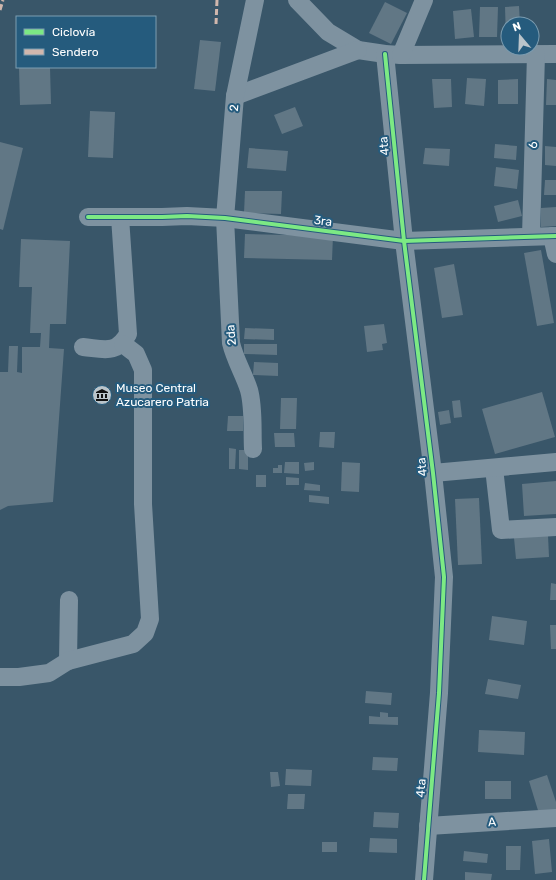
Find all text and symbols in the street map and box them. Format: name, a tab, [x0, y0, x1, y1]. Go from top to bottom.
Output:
legend	[16, 16, 156, 68]
north arrow	[500, 16, 540, 56]
text: N	[511, 20, 523, 34]
text: Ciclovía	[52, 25, 95, 39]
text: Sendero	[52, 45, 99, 59]
street label: 2	[227, 104, 241, 112]
street label: 4ta	[376, 136, 392, 156]
street label: 6	[526, 141, 540, 149]
street label: 3ra	[313, 213, 333, 229]
street label: 2da	[223, 324, 239, 346]
place label: Museo Central Azucarero Patria	[116, 381, 209, 409]
museum icon: Museo Central Azucarero Patria	[91, 384, 113, 406]
street label: 4ta	[414, 457, 430, 477]
street label: 4ta	[413, 778, 429, 798]
street label: A	[487, 815, 497, 829]

